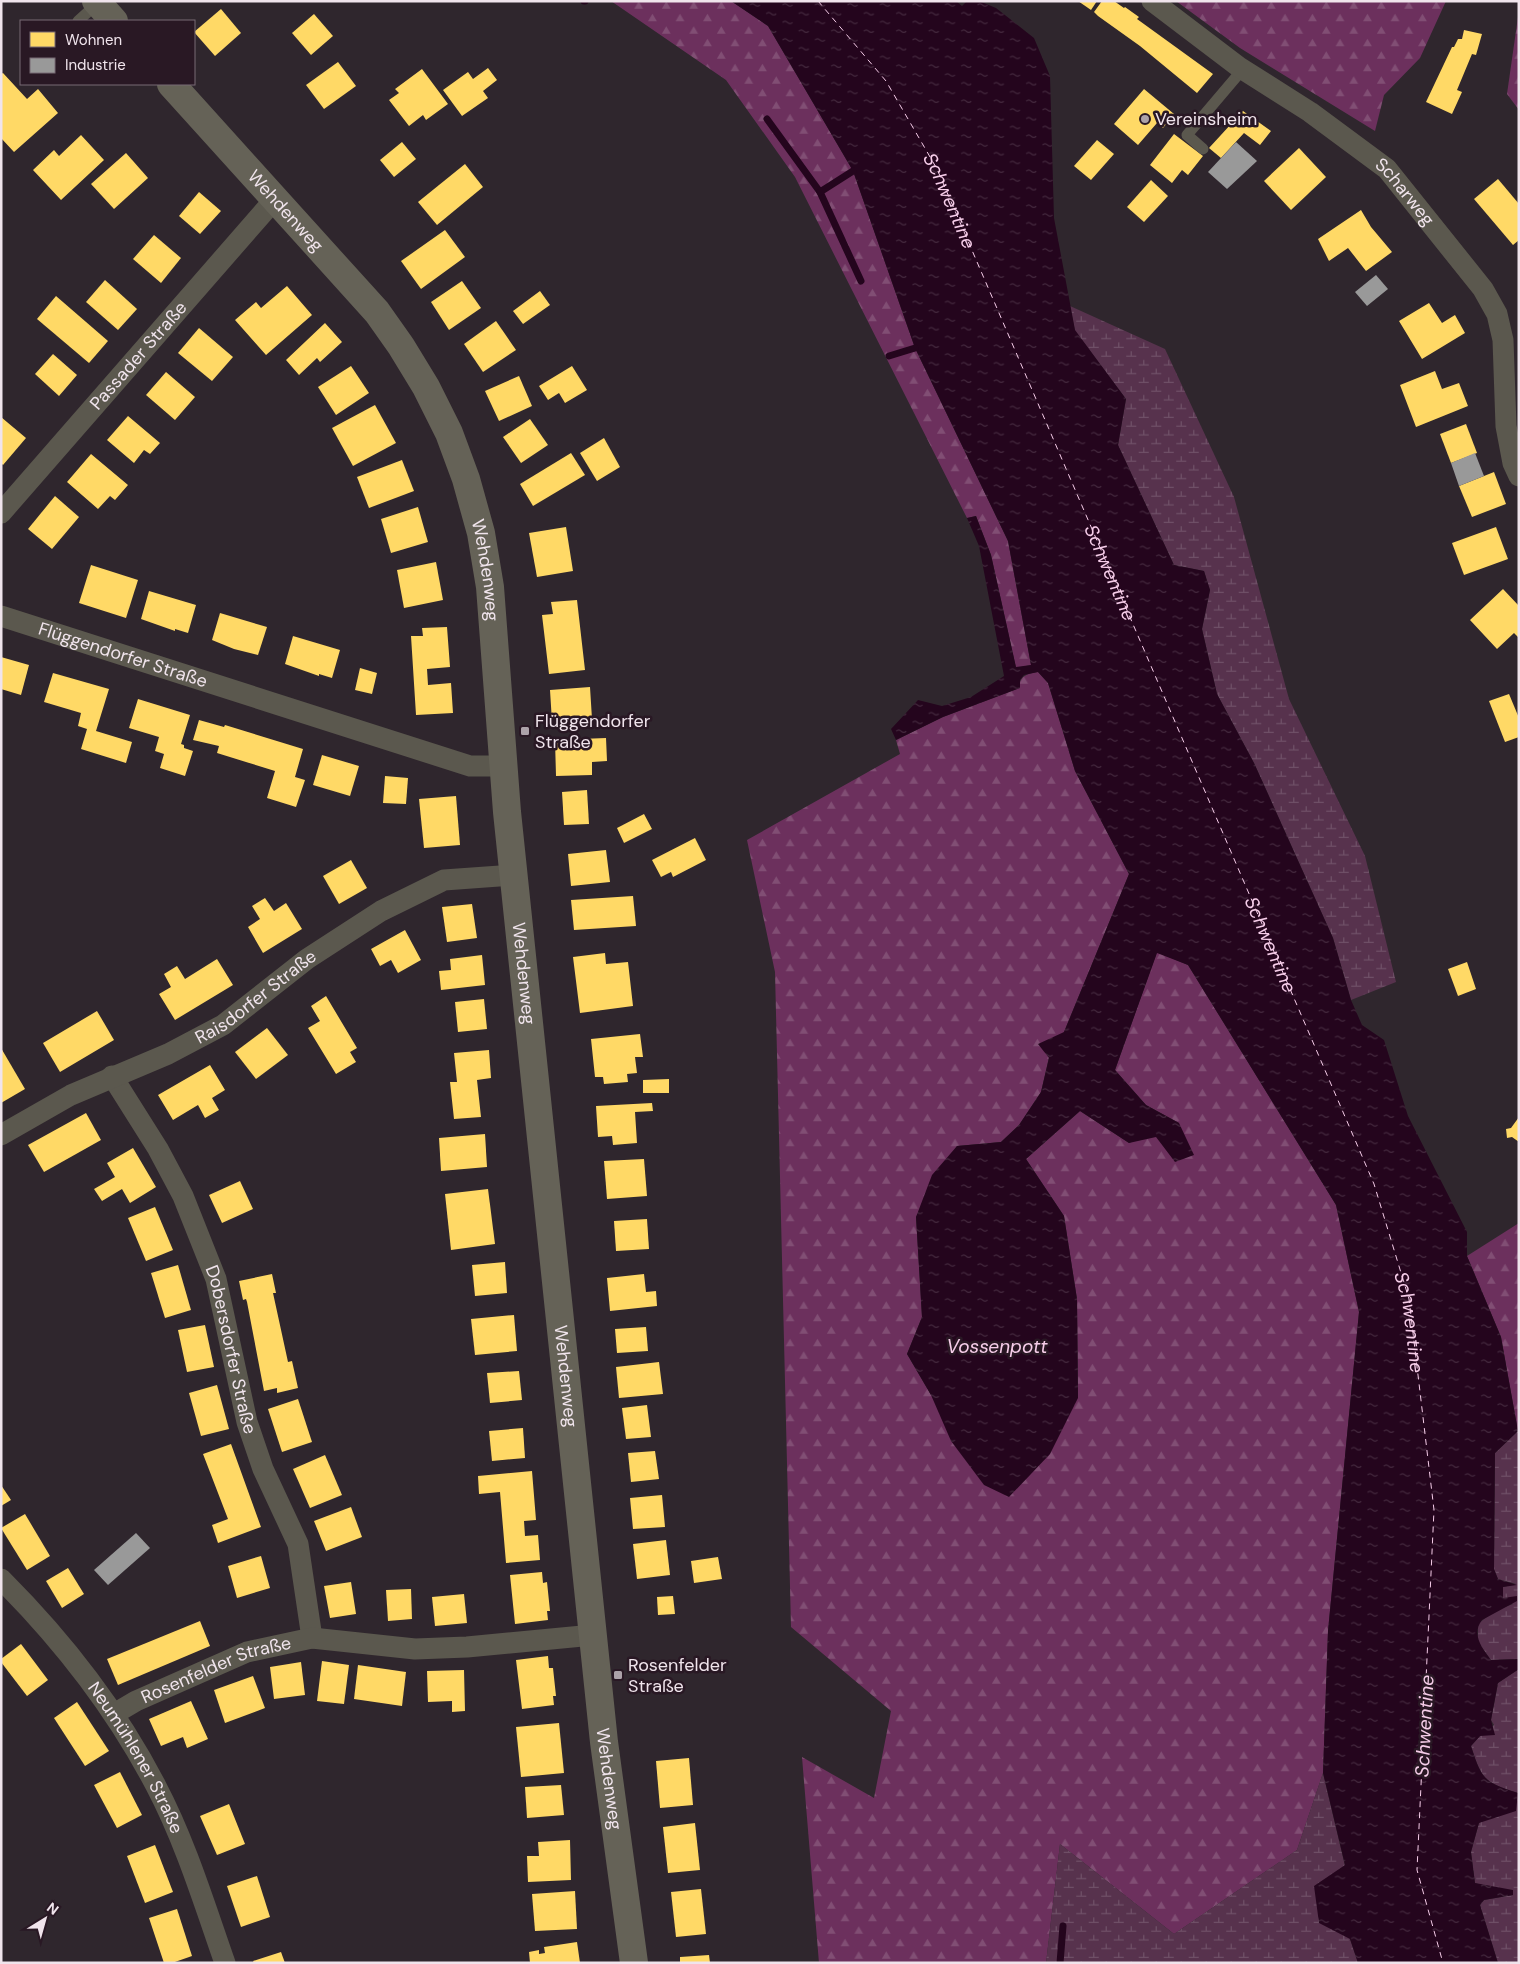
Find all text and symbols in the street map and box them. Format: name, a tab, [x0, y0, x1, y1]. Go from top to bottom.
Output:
legend	[20, 20, 195, 85]
text: Wohnen	[65, 30, 122, 50]
text: Industrie	[65, 55, 126, 75]
place label: Vereinsheim	[1155, 107, 1257, 131]
marker: Vereinsheim	[1139, 113, 1151, 125]
water label: Schwentine	[917, 148, 982, 253]
street label: Scharweg	[1370, 152, 1440, 231]
street label: Wehdenweg	[242, 165, 329, 257]
street label: Passader Straße	[84, 296, 192, 415]
street label: Wehdenweg	[466, 517, 505, 622]
water label: Schwentine	[1079, 521, 1142, 625]
street label: Flüggendorfer Straße	[35, 617, 211, 693]
place label: Flüggendorfer Straße	[535, 709, 651, 754]
marker: Flüggendorfer Straße	[519, 725, 531, 737]
water label: Schwentine	[1239, 893, 1302, 997]
street label: Wehdenweg	[507, 921, 541, 1026]
street label: Raisdorfer Straße	[191, 944, 321, 1050]
street label: Dobersdorfer Straße	[200, 1262, 262, 1437]
water label: Schwentine	[1388, 1268, 1430, 1374]
street label: Wehdenweg	[549, 1324, 583, 1428]
water label: Vossenpott	[946, 1334, 1048, 1359]
street label: Rosenfelder Straße	[137, 1631, 293, 1709]
place label: Rosenfelder Straße	[628, 1653, 727, 1698]
marker: Rosenfelder Straße	[612, 1669, 624, 1681]
water label: Schwentine	[1409, 1674, 1440, 1778]
street label: Neumühlener Straße	[82, 1677, 189, 1837]
street label: Wehdenweg	[591, 1727, 628, 1831]
north arrow	[20, 1894, 70, 1944]
text: N	[43, 1898, 62, 1919]

